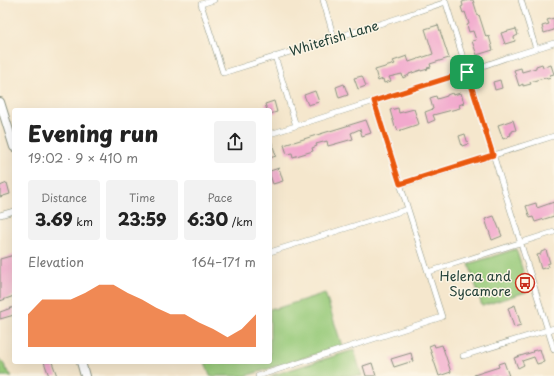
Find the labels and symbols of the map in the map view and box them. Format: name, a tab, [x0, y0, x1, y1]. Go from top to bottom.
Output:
street label: Whitefish Lane	[287, 15, 381, 60]
pin	[450, 55, 484, 89]
place label: Helena and Sycamore	[440, 266, 511, 300]
bus stop icon: Helena and Sycamore	[514, 272, 536, 294]

